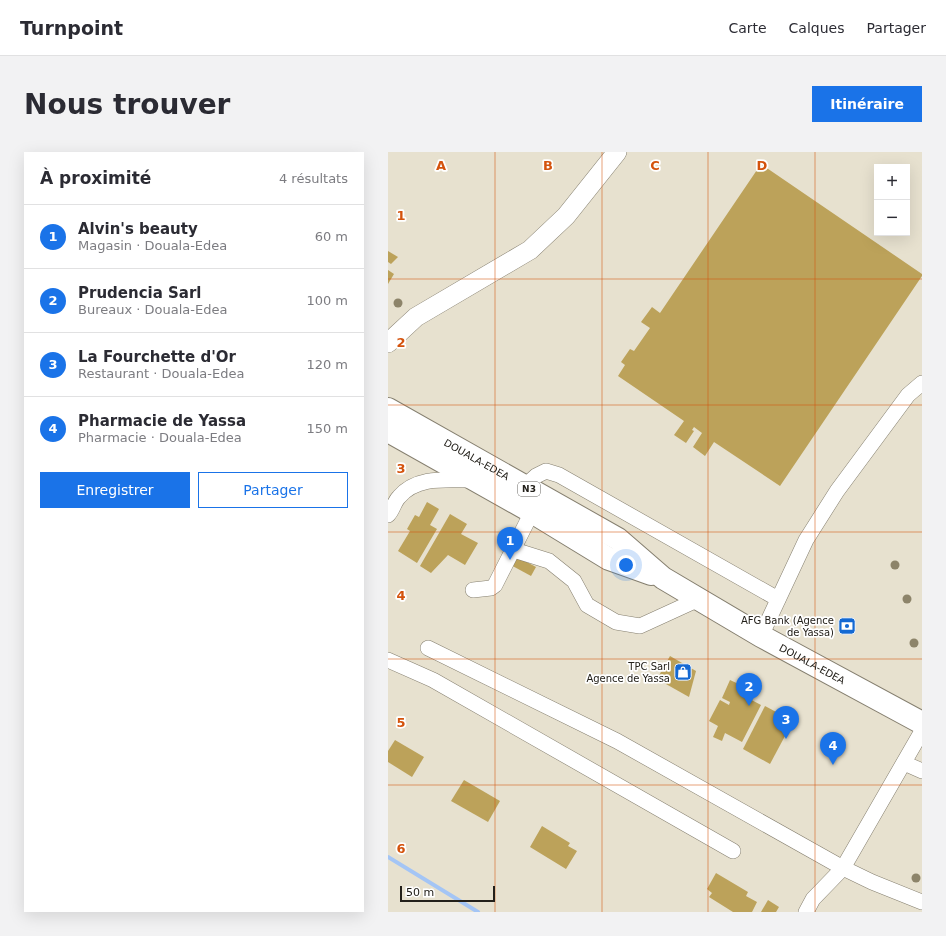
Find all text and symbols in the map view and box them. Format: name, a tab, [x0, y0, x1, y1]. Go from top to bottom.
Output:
text: Turnpoint	[20, 17, 123, 39]
text: Carte	[728, 20, 767, 36]
text: Calques	[789, 20, 845, 36]
text: Partager	[867, 20, 926, 36]
button: Itinéraire	[812, 86, 922, 122]
text: Nous trouver	[24, 88, 230, 121]
text: A	[436, 158, 446, 173]
text: B	[543, 158, 553, 173]
text: C	[650, 158, 660, 173]
text: D	[757, 158, 768, 173]
map controls	[874, 164, 910, 236]
button: +	[874, 164, 910, 200]
text: À proximité	[40, 168, 151, 188]
text: 4 résultats	[279, 171, 348, 186]
button: −	[874, 200, 910, 236]
text: 1	[396, 208, 406, 223]
text: Alvin's beauty	[78, 220, 198, 238]
text: 1	[48, 229, 58, 244]
text: 60 m	[315, 229, 348, 244]
text: Magasin · Douala-Edea	[78, 238, 227, 253]
text: Prudencia Sarl	[78, 284, 202, 302]
text: 2	[48, 293, 58, 308]
text: 100 m	[306, 293, 348, 308]
text: Bureaux · Douala-Edea	[78, 302, 227, 317]
text: 2	[396, 335, 406, 350]
text: La Fourchette d'Or	[78, 348, 236, 366]
text: 3	[48, 357, 58, 372]
text: 120 m	[306, 357, 348, 372]
text: Restaurant · Douala-Edea	[78, 366, 244, 381]
text: Pharmacie de Yassa	[78, 412, 246, 430]
text: 4	[48, 421, 58, 436]
text: 150 m	[306, 421, 348, 436]
text: Pharmacie · Douala-Edea	[78, 430, 242, 445]
street label: DOUALA-EDEA	[442, 436, 511, 482]
text: 3	[396, 461, 406, 476]
button: Enregistrer	[40, 472, 190, 508]
button: Partager	[198, 472, 348, 508]
road number: N3	[518, 482, 540, 496]
pin: 1	[497, 527, 523, 560]
your location	[616, 555, 636, 575]
text: 4	[396, 588, 406, 603]
place label: AFG Bank (Agence de Yassa)	[741, 615, 834, 638]
bank icon: AFG Bank (Agence de Yassa)	[837, 616, 857, 636]
street label: DOUALA-EDEA	[778, 642, 847, 686]
place label: TPC Sarl Agence de Yassa	[586, 661, 670, 684]
shop icon: TPC Sarl Agence de Yassa	[673, 662, 693, 682]
pin: 2	[736, 673, 762, 706]
pin: 3	[773, 706, 799, 739]
text: 5	[396, 715, 406, 730]
pin: 4	[820, 732, 846, 765]
text: 6	[396, 841, 406, 856]
scale bar	[400, 884, 495, 903]
text: 50 m	[406, 886, 434, 899]

